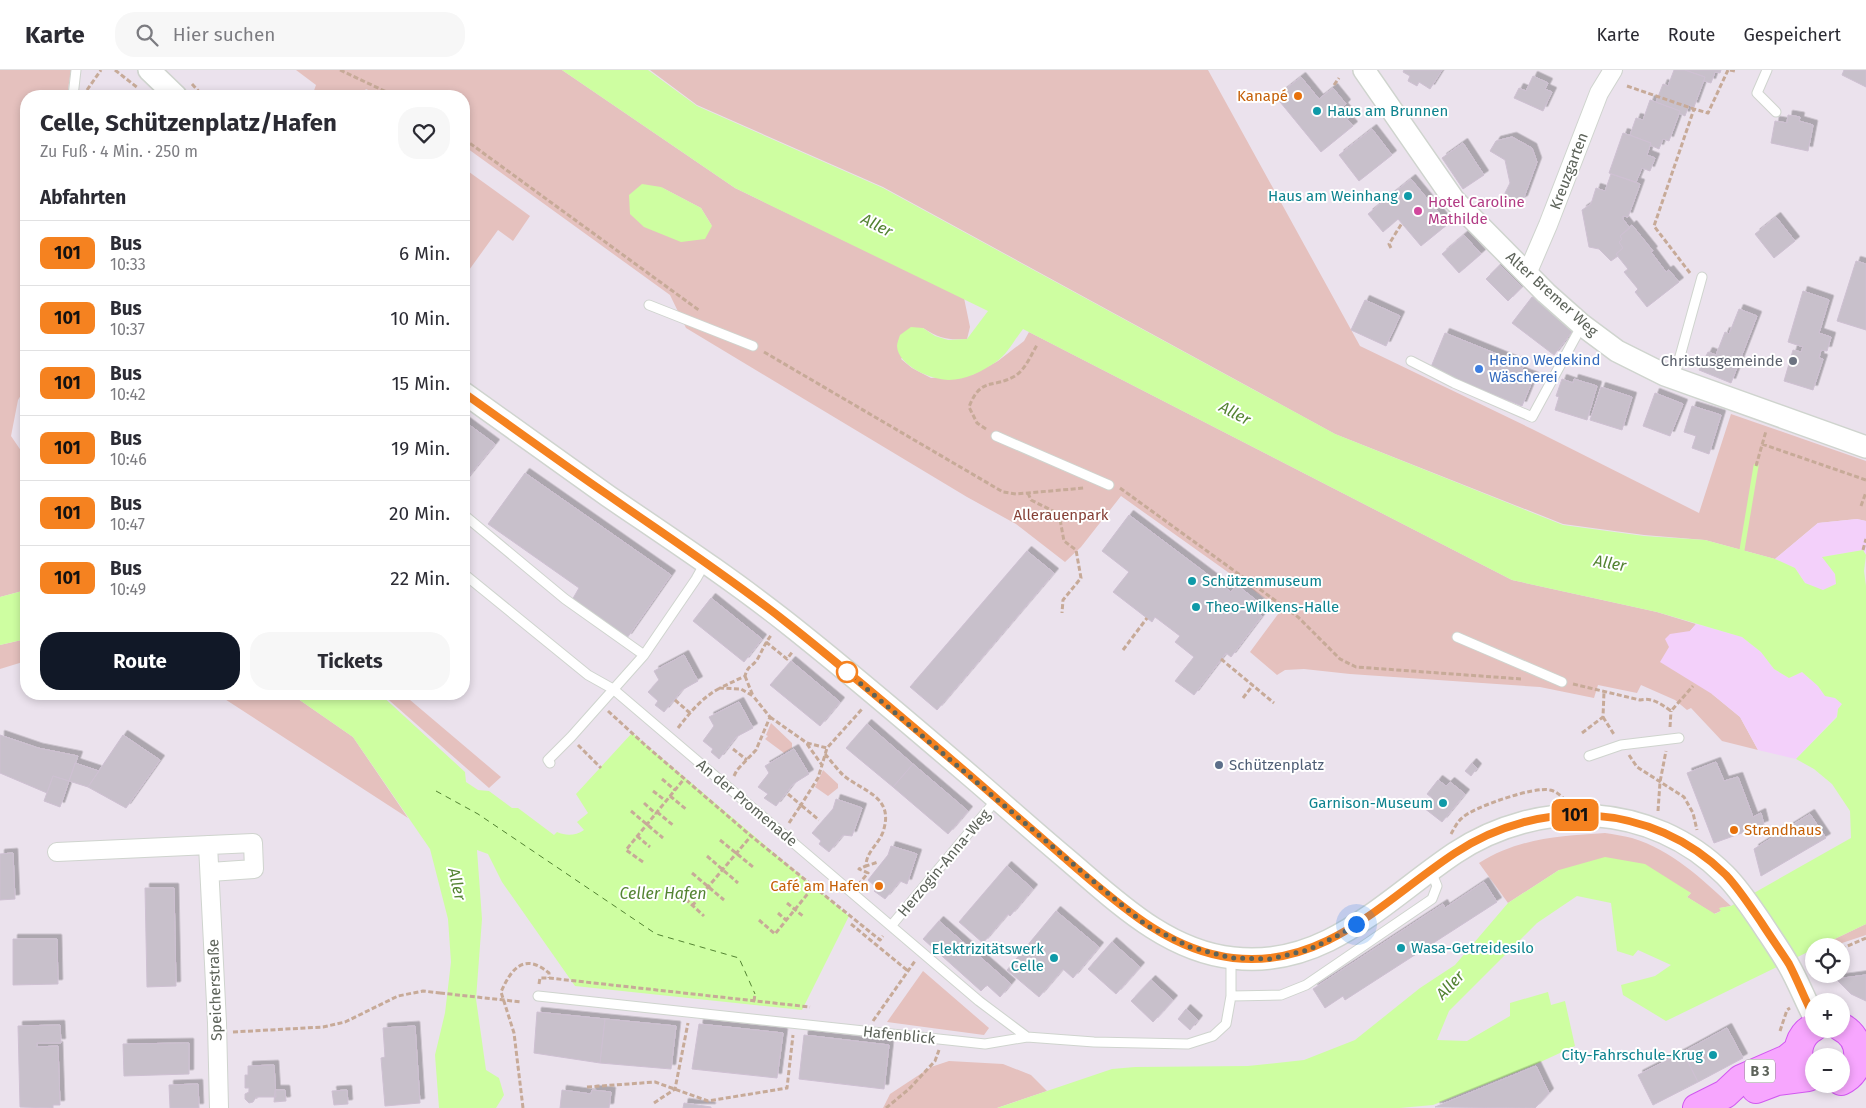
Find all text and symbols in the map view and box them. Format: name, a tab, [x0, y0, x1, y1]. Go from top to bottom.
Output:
search box	[115, 12, 465, 57]
text: Karte	[25, 21, 85, 49]
icon: search	[133, 21, 161, 49]
text: Hier suchen	[173, 23, 275, 46]
text: Karte	[1597, 24, 1640, 46]
text: Route	[1668, 24, 1715, 46]
text: Gespeichert	[1743, 24, 1841, 46]
place label: Kanapé	[1237, 87, 1288, 105]
marker: Kanapé	[1292, 90, 1304, 102]
place label: Haus am Brunnen	[1327, 102, 1448, 120]
marker: Haus am Brunnen	[1311, 105, 1323, 117]
button: heart	[398, 107, 450, 159]
text: Celle, Schützenplatz/Hafen	[40, 109, 337, 137]
street label: Kreuzgarten	[1546, 130, 1592, 212]
text: Zu Fuß · 4 Min. · 250 m	[40, 142, 198, 161]
text: Abfahrten	[40, 186, 126, 209]
place label: Haus am Weinhang	[1268, 187, 1398, 205]
marker: Haus am Weinhang	[1402, 190, 1414, 202]
place label: Hotel Caroline Mathilde	[1428, 193, 1525, 228]
marker: Hotel Caroline Mathilde	[1412, 205, 1424, 217]
water label: Aller	[857, 209, 897, 241]
text: Bus	[110, 232, 142, 255]
text: 101	[54, 242, 81, 264]
text: 6 Min.	[399, 242, 450, 265]
street label: Alter Bremer Weg	[1502, 248, 1602, 340]
text: 10:33	[110, 255, 146, 274]
text: Bus	[110, 297, 142, 320]
text: 101	[54, 307, 81, 329]
text: 10 Min.	[390, 307, 450, 330]
text: 10:37	[110, 320, 145, 339]
place label: Heino Wedekind Wäscherei	[1489, 351, 1600, 386]
place label: Christusgemeinde	[1661, 352, 1783, 370]
marker: Christusgemeinde	[1787, 355, 1799, 367]
text: Bus	[110, 362, 142, 385]
marker: Heino Wedekind Wäscherei	[1473, 363, 1485, 375]
text: 101	[54, 372, 81, 394]
text: 15 Min.	[391, 372, 450, 395]
text: 10:42	[110, 385, 146, 404]
water label: Aller	[1215, 396, 1255, 429]
text: Bus	[110, 427, 142, 450]
text: 101	[54, 437, 81, 459]
text: 19 Min.	[391, 437, 450, 460]
text: 10:46	[110, 450, 147, 469]
text: Bus	[110, 492, 142, 515]
text: 101	[54, 502, 81, 524]
text: 20 Min.	[389, 502, 450, 525]
park label: Allerauenpark	[1014, 506, 1109, 524]
text: 10:47	[110, 515, 145, 534]
water label: Aller	[1591, 551, 1629, 575]
text: Bus	[110, 557, 142, 580]
text: 101	[54, 567, 81, 589]
text: 22 Min.	[390, 567, 450, 590]
place label: Schützenmuseum	[1202, 572, 1322, 590]
marker: Schützenmuseum	[1186, 575, 1198, 587]
text: 10:49	[110, 580, 146, 599]
place label: Theo-Wilkens-Halle	[1206, 598, 1339, 616]
marker: Theo-Wilkens-Halle	[1190, 601, 1202, 613]
button: Route	[40, 632, 240, 690]
button: Tickets	[250, 632, 450, 690]
unlabelled marker	[836, 661, 858, 683]
street label: An der Promenade	[693, 756, 801, 850]
place label: Schützenplatz	[1229, 756, 1325, 774]
marker: Schützenplatz	[1213, 759, 1225, 771]
place label: Garnison-Museum	[1309, 794, 1433, 812]
marker: Garnison-Museum	[1437, 797, 1449, 809]
line badge: 101	[1546, 799, 1604, 831]
text: 101	[1562, 804, 1588, 826]
street label: Herzogin-Anna-Weg	[894, 806, 994, 920]
place label: Strandhaus	[1744, 821, 1821, 839]
marker: Strandhaus	[1728, 824, 1740, 836]
water label: Aller	[444, 865, 470, 903]
place label: Café am Hafen	[770, 877, 869, 895]
marker: Café am Hafen	[873, 880, 885, 892]
water label: Celler Hafen	[619, 884, 707, 903]
your location	[1344, 912, 1369, 937]
map controls	[1805, 938, 1850, 1093]
button: locate	[1805, 938, 1850, 983]
street label: Speicherstraße	[204, 939, 226, 1041]
place label: Wasa-Getreidesilo	[1411, 939, 1534, 957]
place label: Elektrizitätswerk Celle	[931, 940, 1044, 975]
marker: Wasa-Getreidesilo	[1395, 942, 1407, 954]
marker: Elektrizitätswerk Celle	[1048, 952, 1060, 964]
water label: Aller	[1431, 966, 1469, 1004]
button: +	[1805, 993, 1850, 1038]
street label: Hafenblick	[862, 1022, 936, 1048]
place label: City-Fahrschule-Krug	[1561, 1046, 1703, 1064]
button: −	[1805, 1048, 1850, 1093]
marker: City-Fahrschule-Krug	[1707, 1049, 1719, 1061]
road number: B 3	[1745, 1059, 1775, 1082]

